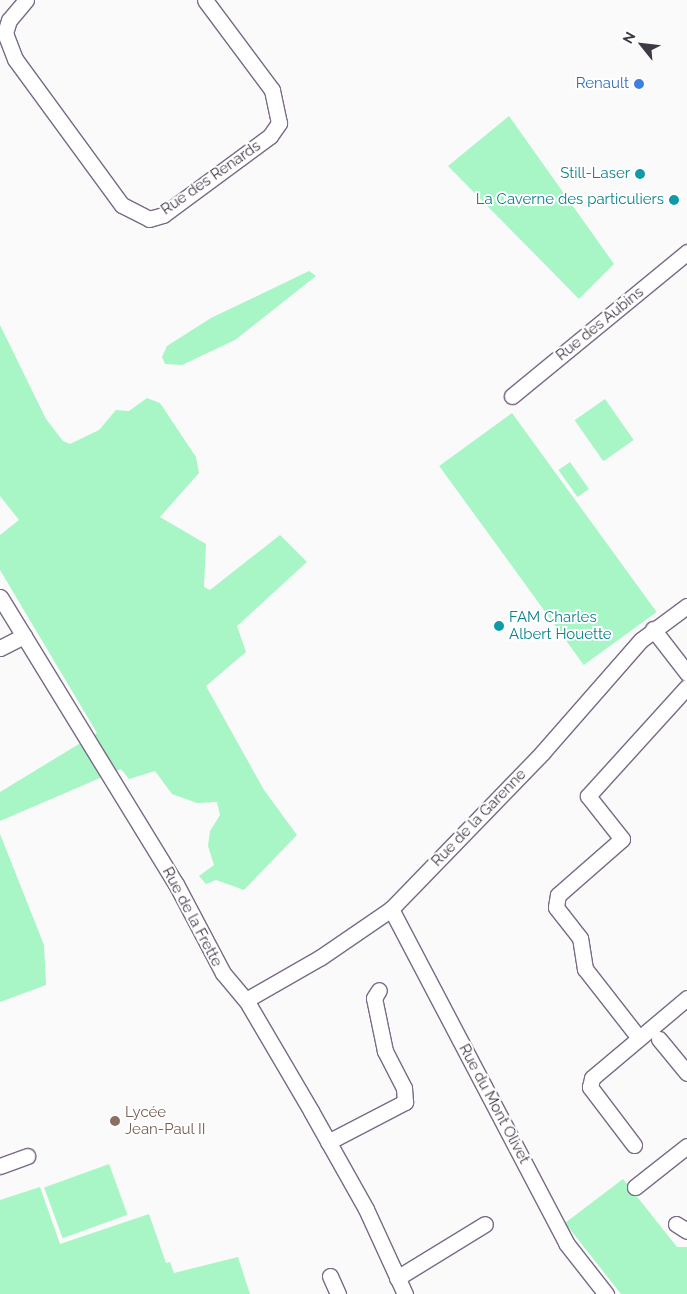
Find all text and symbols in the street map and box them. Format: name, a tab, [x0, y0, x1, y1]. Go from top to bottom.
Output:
north arrow	[617, 20, 667, 70]
text: N	[619, 29, 638, 46]
place label: Renault	[576, 75, 629, 93]
marker: Renault	[633, 78, 645, 90]
street label: Rue des Renards	[158, 137, 264, 219]
place label: Still-Laser	[560, 165, 630, 183]
marker: Still-Laser	[634, 168, 646, 180]
place label: La Caverne des particuliers	[476, 191, 664, 209]
marker: La Caverne des particuliers	[668, 194, 680, 206]
street label: Rue des Aubins	[552, 283, 648, 365]
place label: FAM Charles Albert Houette	[509, 608, 612, 643]
marker: FAM Charles Albert Houette	[493, 620, 505, 632]
street label: Rue de la Garenne	[428, 766, 530, 870]
street label: Rue de la Frette	[158, 864, 226, 970]
street label: Rue du Mont Olivet	[455, 1041, 533, 1167]
place label: Lycée Jean-Paul II	[125, 1103, 206, 1138]
marker: Lycée Jean-Paul II	[109, 1115, 121, 1127]

